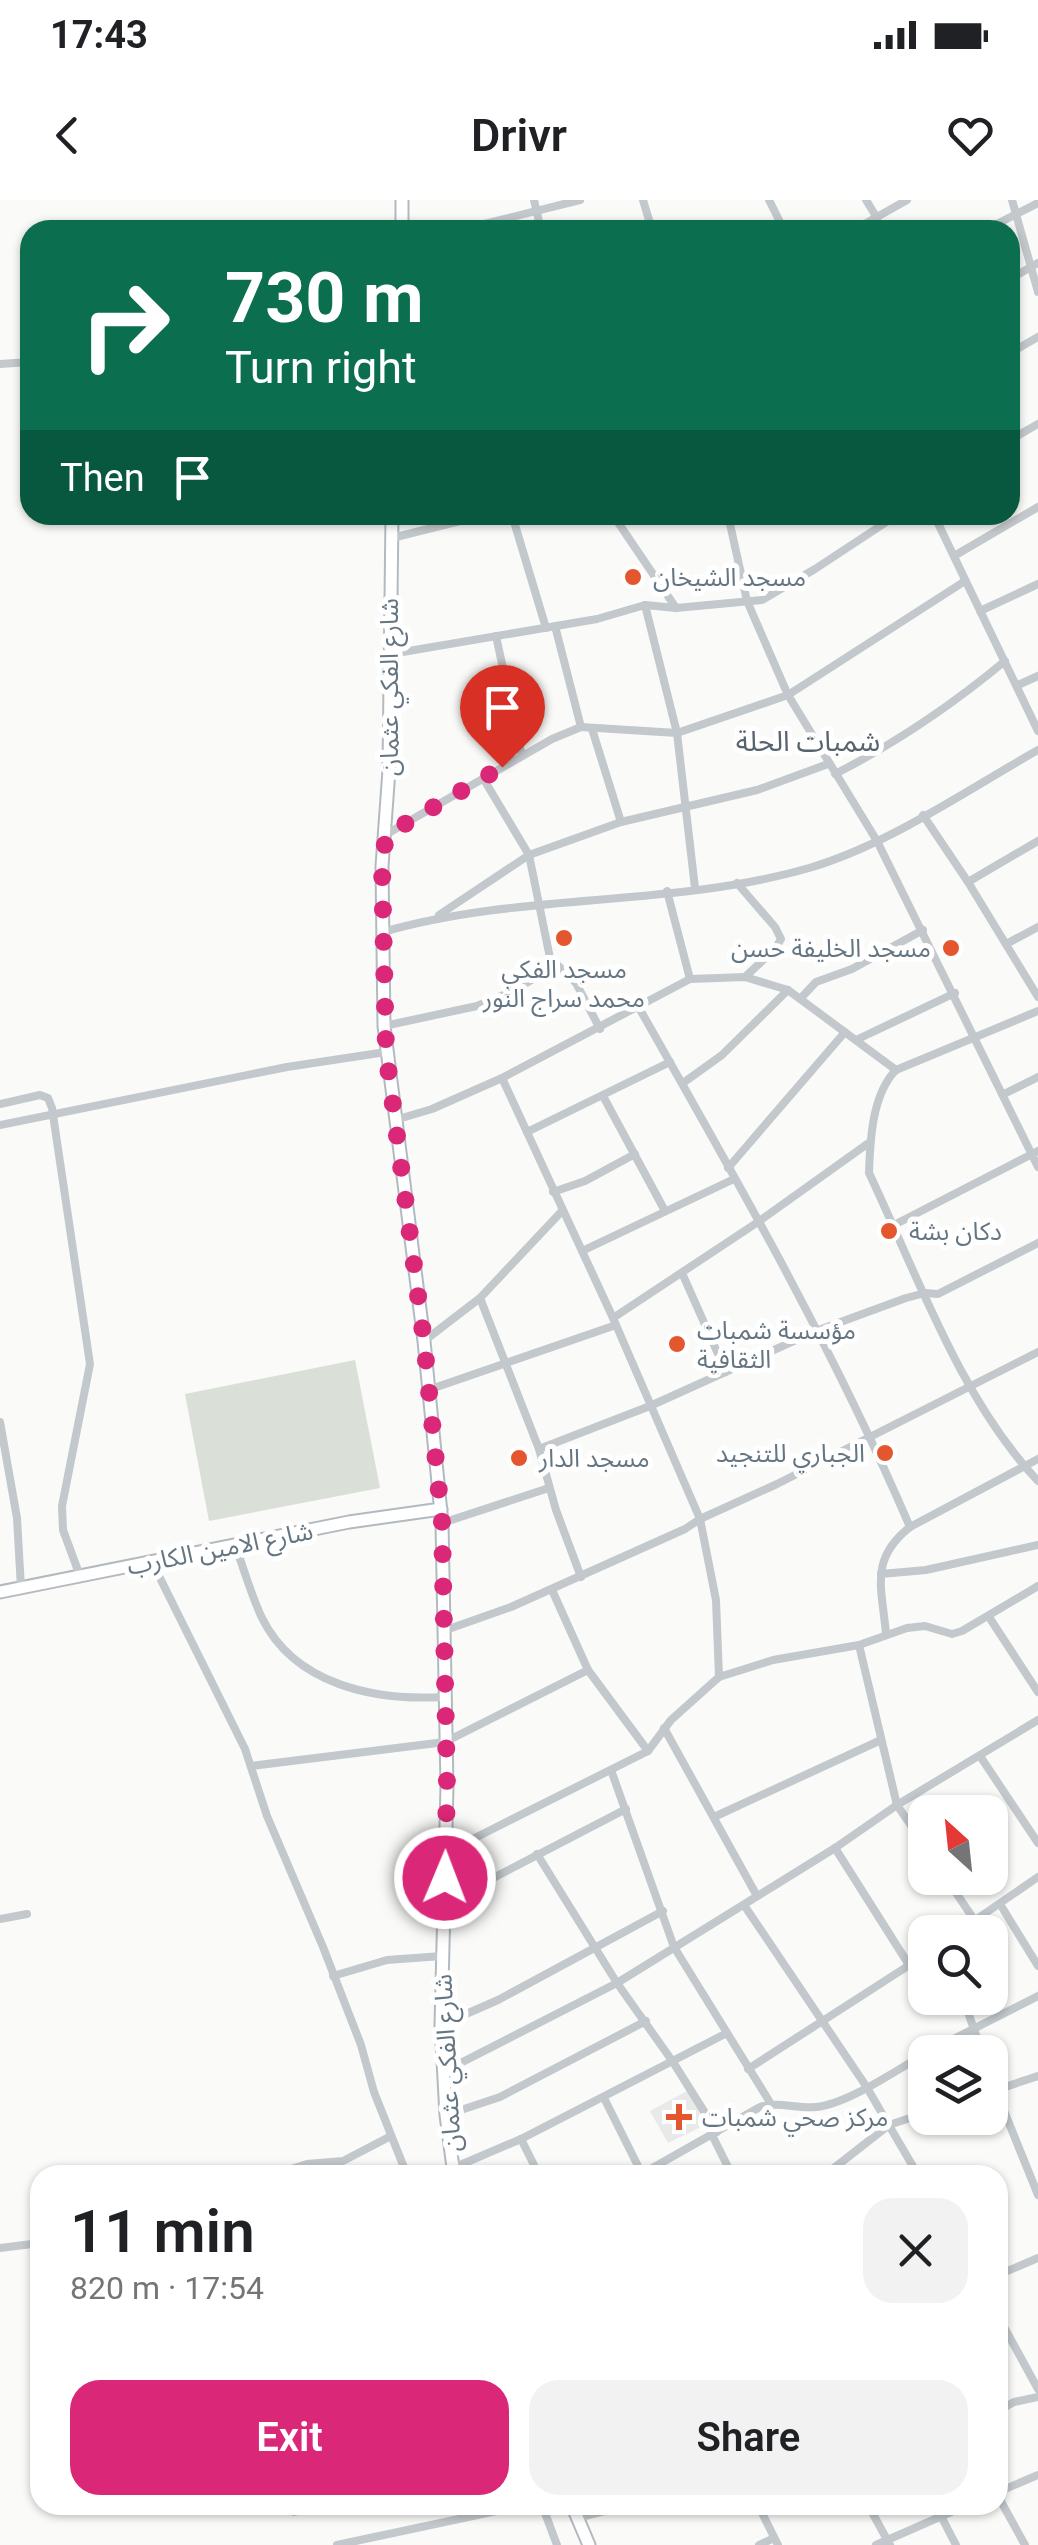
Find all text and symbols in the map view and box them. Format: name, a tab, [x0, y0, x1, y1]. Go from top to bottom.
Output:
text: 17:43	[50, 13, 148, 57]
icon: back	[40, 108, 95, 163]
icon: heart	[943, 108, 998, 163]
text: Drivr	[471, 109, 567, 162]
text: 730 m	[225, 257, 424, 339]
icon: right	[60, 260, 190, 390]
text: Turn right	[225, 341, 417, 394]
icon: arrive	[165, 450, 220, 505]
text: Then	[60, 456, 145, 500]
place label: مسجد الشيخان	[653, 563, 806, 592]
marker: مسجد الشيخان	[622, 566, 644, 588]
street label: شارع الفكي عثمان	[375, 598, 409, 776]
pin	[460, 665, 545, 768]
icon: arrive	[475, 680, 530, 735]
district label: شمبات الحلة	[736, 725, 880, 758]
marker: مسجد الفكي محمد سراج النور	[553, 927, 575, 949]
place label: مسجد الخليفة حسن	[731, 934, 931, 963]
marker: مسجد الخليفة حسن	[940, 937, 962, 959]
place label: مسجد الفكي محمد سراج النور	[482, 955, 645, 1017]
place label: دكان بشة	[909, 1217, 1002, 1246]
marker: دكان بشة	[878, 1220, 900, 1242]
place label: مؤسسة شمبات الثقافية	[697, 1316, 856, 1374]
marker: مؤسسة شمبات الثقافية	[666, 1333, 688, 1355]
place label: الجباري للتنجيد	[716, 1439, 865, 1473]
marker: الجباري للتنجيد	[874, 1442, 896, 1464]
place label: مسجد الدار	[538, 1444, 650, 1473]
marker: مسجد الدار	[508, 1447, 530, 1469]
street label: شارع الامين الكارب	[125, 1516, 316, 1585]
north arrow	[908, 1795, 1008, 1895]
map controls	[908, 1795, 1008, 2135]
position arrow	[393, 1826, 497, 1930]
button: search	[908, 1915, 1008, 2015]
street label: شارع الفكي عثمان	[428, 1973, 471, 2153]
button: layers	[908, 2035, 1008, 2135]
place label: مركز صحي شمبات	[702, 2103, 888, 2137]
marker: مركز صحي شمبات	[666, 2104, 692, 2130]
text: 11 min	[70, 2196, 255, 2267]
button: close	[863, 2198, 968, 2303]
text: 820 m · 17:54	[70, 2269, 264, 2307]
button: Exit	[70, 2380, 509, 2495]
button: Share	[529, 2380, 968, 2495]

